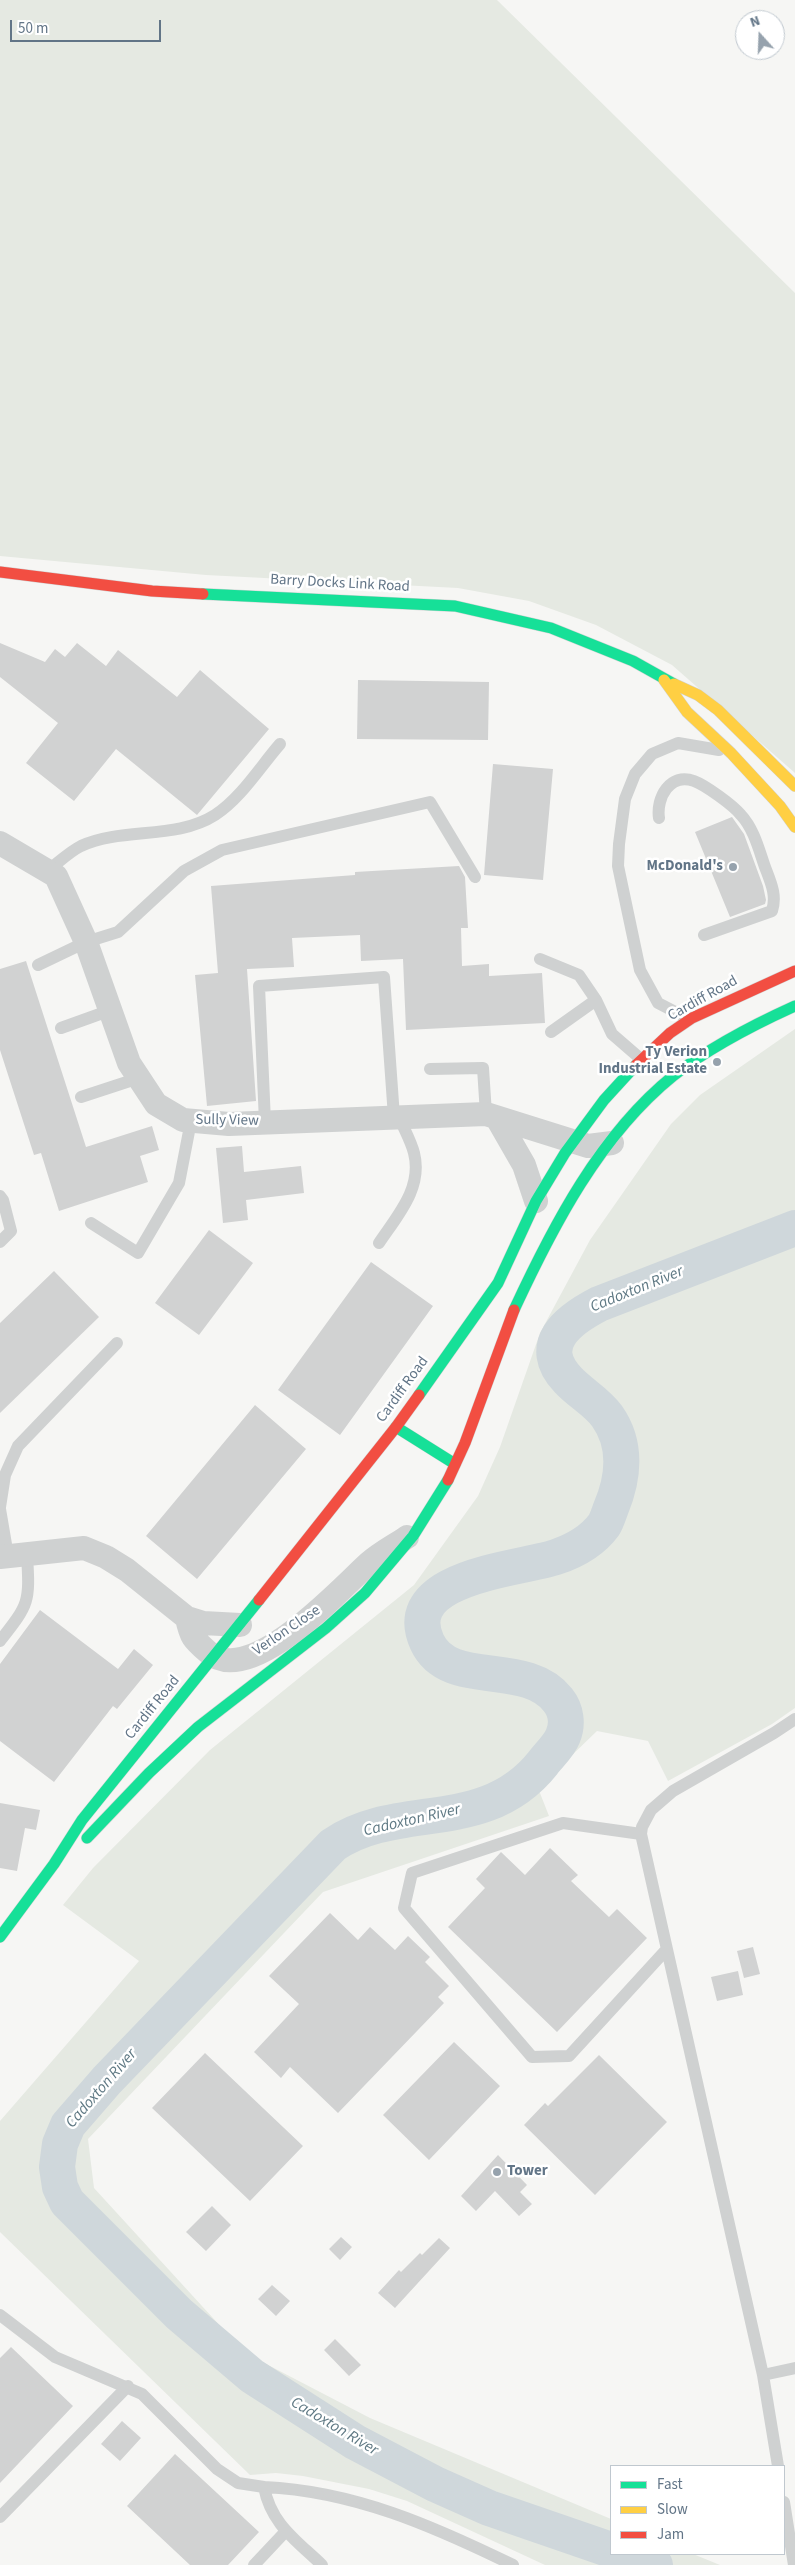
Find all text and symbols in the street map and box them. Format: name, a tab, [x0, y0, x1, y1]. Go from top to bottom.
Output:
scale bar	[12, 10, 164, 42]
north arrow	[735, 10, 785, 60]
text: N	[747, 11, 763, 33]
text: 50 m	[18, 18, 48, 39]
street label: Barry Docks Link Road	[270, 571, 410, 597]
place label: McDonald's	[646, 858, 723, 876]
marker: McDonald's	[727, 861, 739, 873]
street label: Cardiff Road	[665, 972, 741, 1026]
place label: Ty Verion Industrial Estate	[599, 1044, 707, 1079]
marker: Ty Verion Industrial Estate	[711, 1056, 723, 1068]
street label: Sully View	[195, 1111, 259, 1131]
water label: Cadoxton River	[588, 1263, 686, 1317]
street label: Cardiff Road	[373, 1354, 433, 1426]
street label: Verlon Close	[250, 1602, 324, 1660]
street label: Cardiff Road	[122, 1672, 184, 1744]
water label: Cadoxton River	[362, 1801, 462, 1841]
water label: Cadoxton River	[62, 2046, 142, 2132]
place label: Tower	[507, 2163, 548, 2181]
marker: Tower	[491, 2166, 503, 2178]
water label: Cadoxton River	[287, 2393, 381, 2461]
legend	[610, 2465, 785, 2555]
text: Fast	[657, 2474, 683, 2495]
text: Slow	[657, 2499, 688, 2520]
text: Jam	[657, 2524, 684, 2545]

